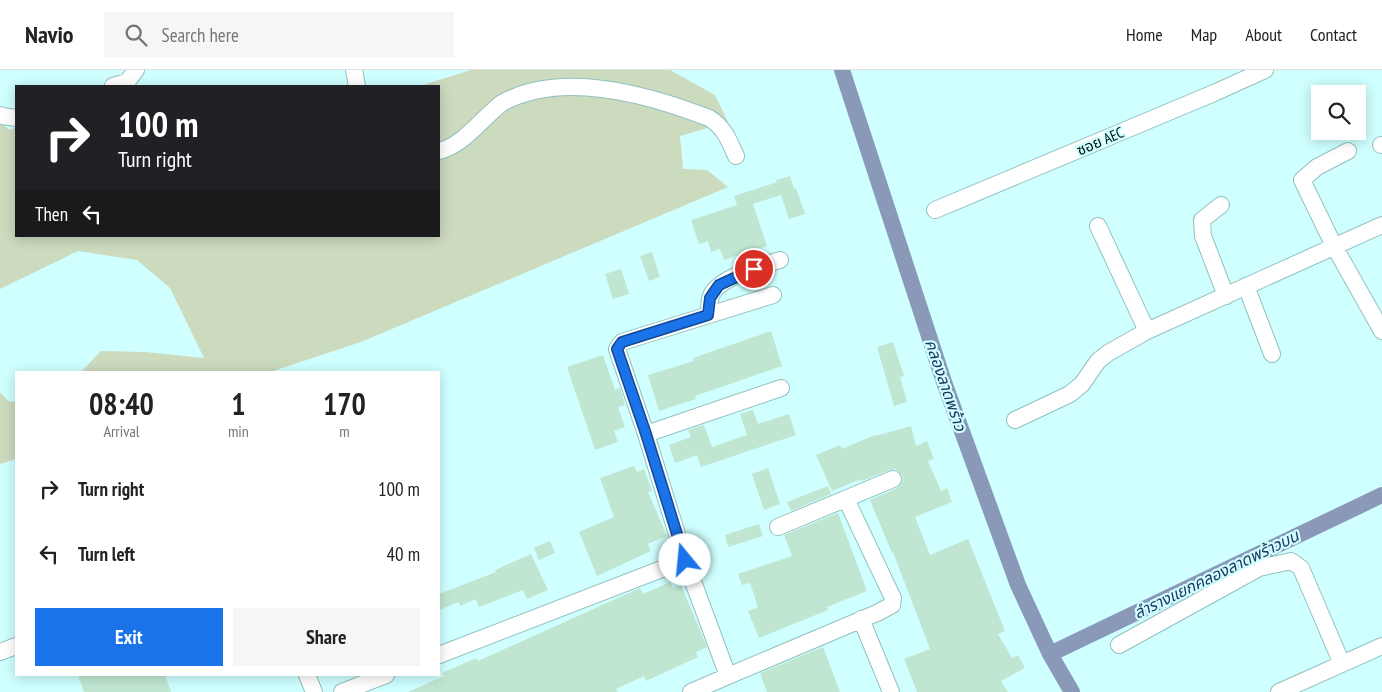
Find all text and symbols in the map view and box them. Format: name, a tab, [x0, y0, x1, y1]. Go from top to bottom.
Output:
search box	[104, 12, 454, 57]
text: Navio	[25, 19, 74, 50]
icon: search	[122, 21, 150, 49]
text: Search here	[162, 23, 239, 47]
text: Home	[1126, 23, 1163, 46]
text: Map	[1191, 23, 1217, 46]
text: About	[1245, 23, 1282, 46]
text: Contact	[1310, 23, 1357, 46]
map controls	[1311, 85, 1366, 140]
button: search	[1311, 85, 1366, 140]
text: 100 m	[118, 101, 199, 147]
icon: right	[35, 105, 100, 170]
street label: ซอย AEC	[1074, 123, 1127, 159]
text: Turn right	[118, 145, 192, 173]
icon: left	[78, 200, 106, 228]
text: Then	[35, 202, 68, 226]
pin	[733, 248, 775, 290]
icon: arrive	[740, 255, 768, 283]
water label: คลองลาดพร้าว	[921, 337, 971, 434]
text: 08:40	[89, 384, 154, 423]
text: 1	[231, 384, 246, 423]
text: 170	[323, 384, 366, 423]
text: Arrival	[103, 421, 140, 441]
text: min	[228, 421, 249, 441]
text: m	[339, 421, 350, 441]
icon: right	[35, 475, 63, 503]
text: Turn right	[78, 477, 144, 501]
text: 100 m	[378, 477, 420, 501]
water label: ลำรางแยกคลองลาดพร้าวบน	[1130, 525, 1303, 623]
position arrow	[658, 533, 710, 585]
icon: left	[35, 540, 63, 568]
text: Turn left	[78, 542, 135, 566]
text: 40 m	[387, 542, 420, 566]
button: Exit	[35, 608, 223, 666]
button: Share	[233, 608, 420, 666]

